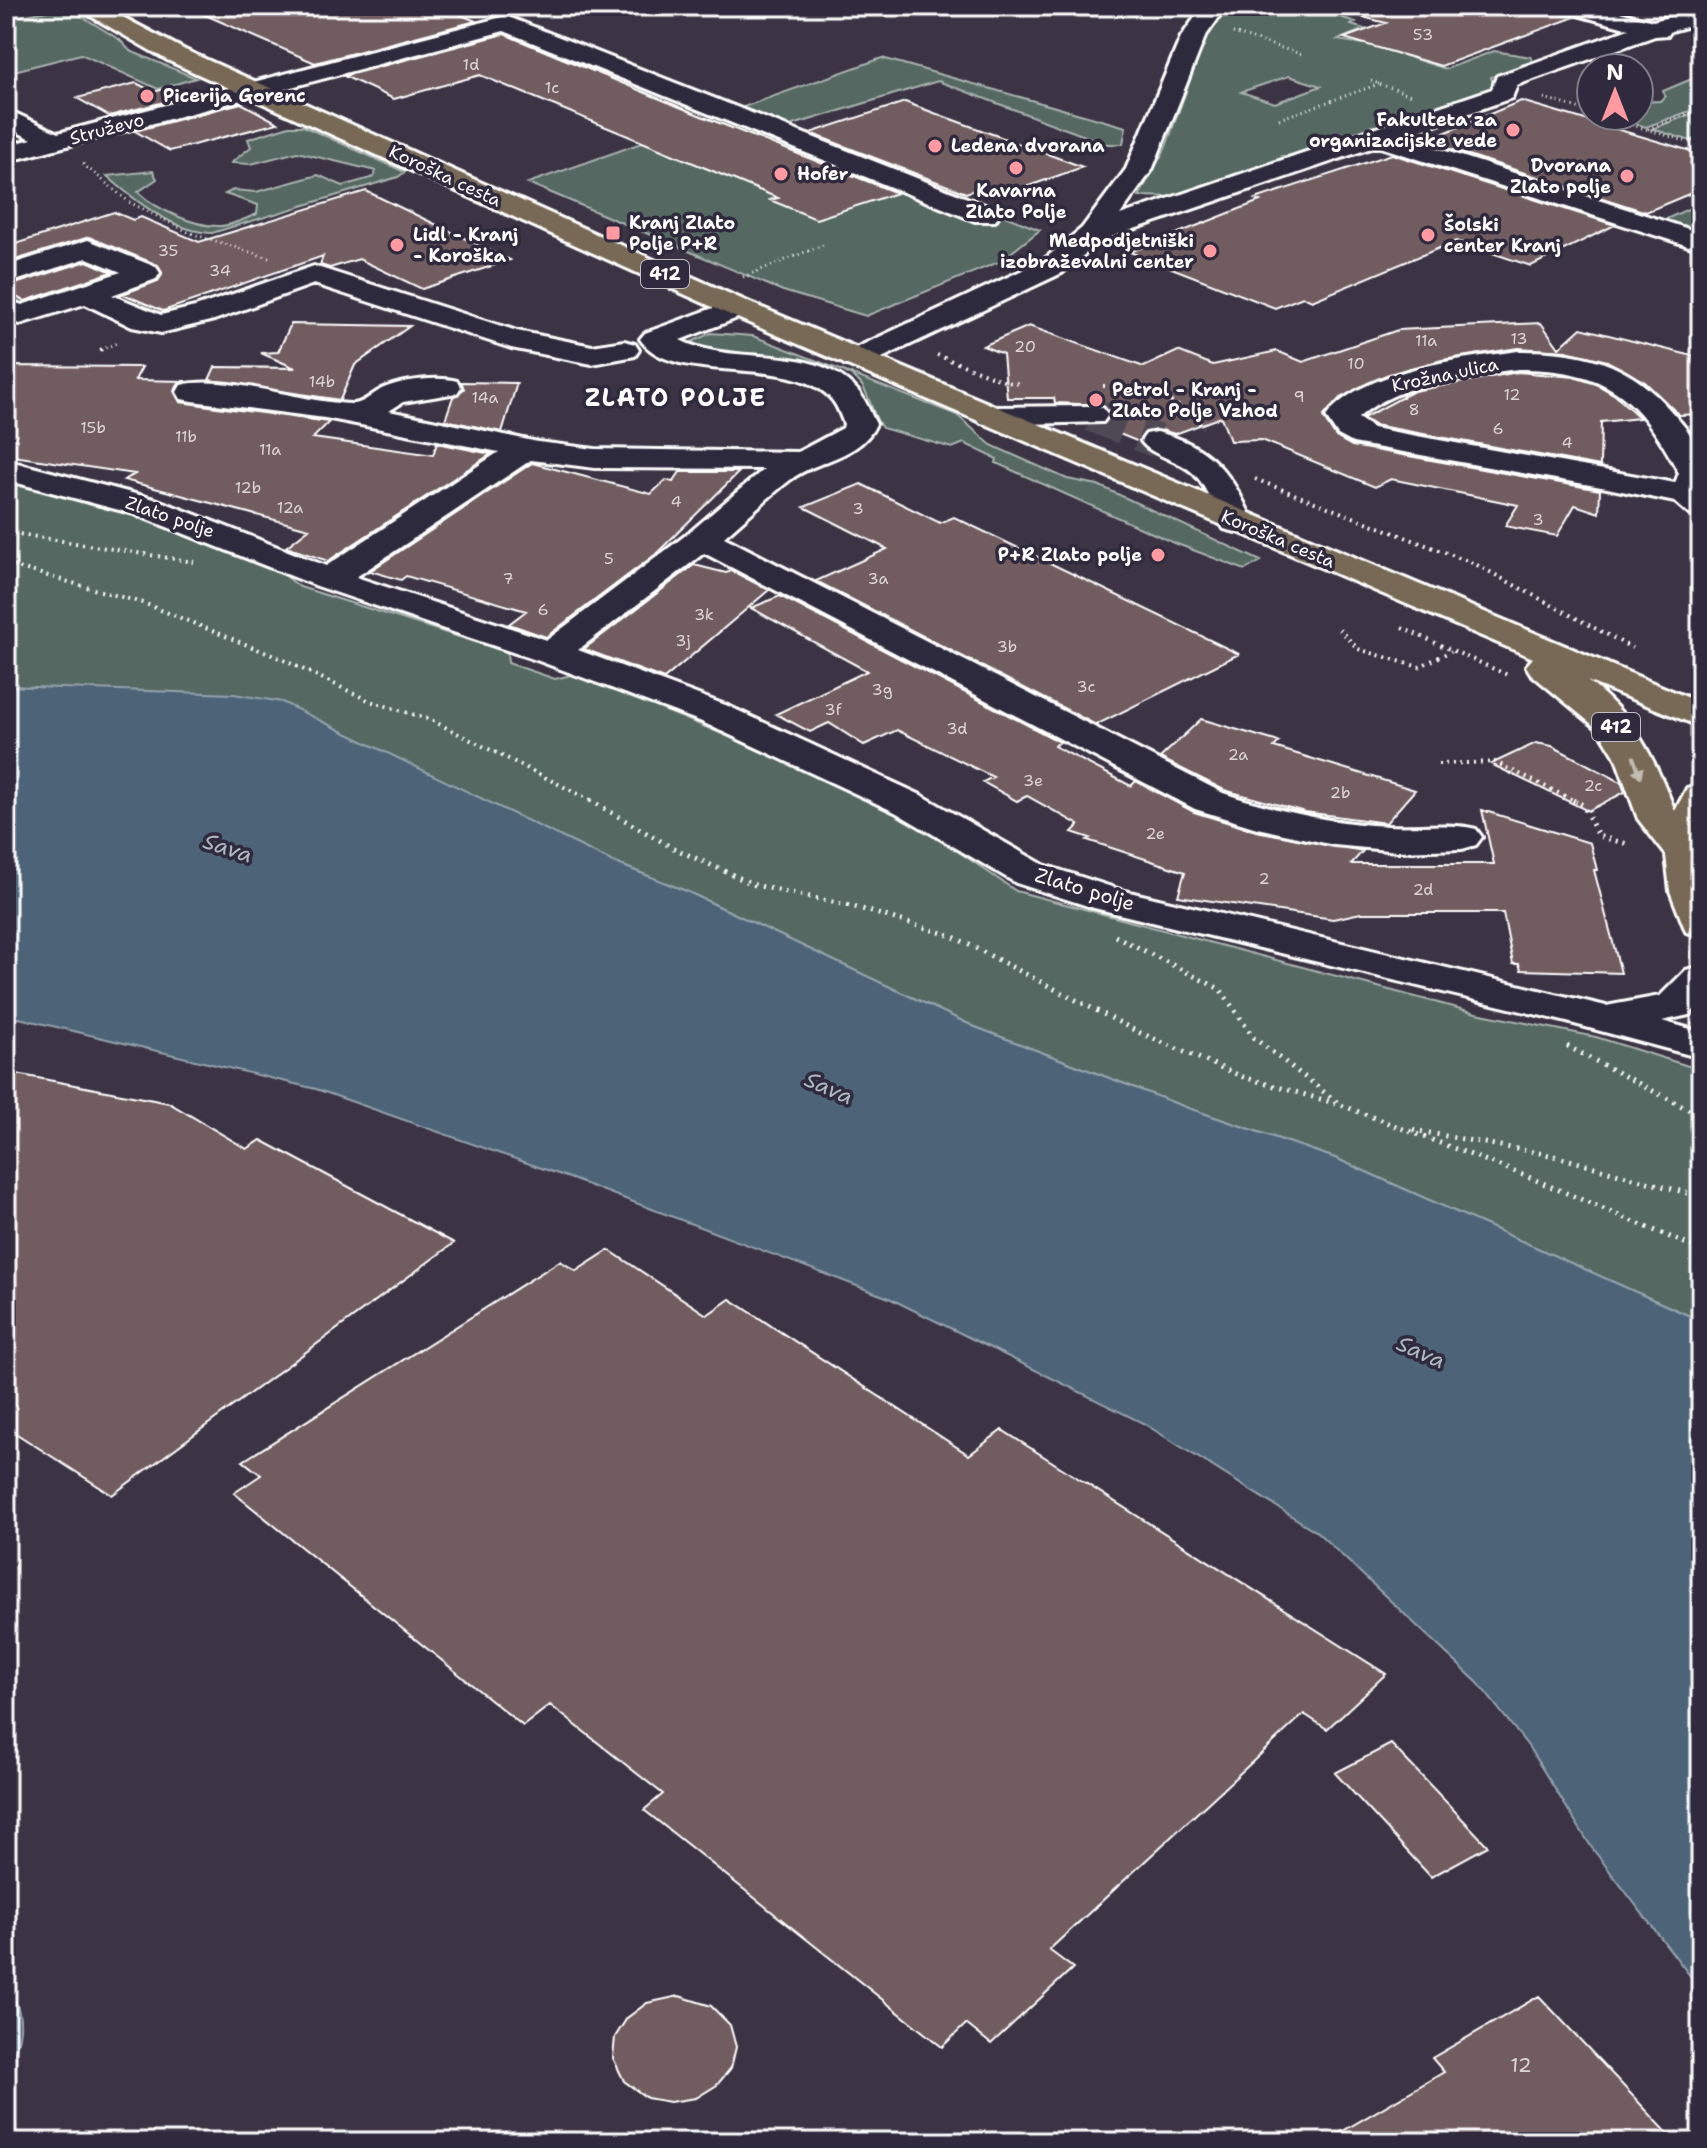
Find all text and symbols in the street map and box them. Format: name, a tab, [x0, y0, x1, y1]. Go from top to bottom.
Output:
house number: 53	[1413, 24, 1433, 45]
north arrow	[1575, 52, 1655, 132]
house number: 1d	[463, 54, 479, 75]
text: N	[1606, 58, 1624, 87]
house number: 1c	[545, 77, 559, 98]
place label: Picerija Gorenc	[163, 84, 306, 108]
marker: Picerija Gorenc	[138, 87, 156, 105]
street label: Struževo	[67, 108, 147, 150]
place label: Fakulteta za organizacijske vede	[1309, 108, 1498, 153]
marker: Fakulteta za organizacijske vede	[1504, 121, 1522, 139]
place label: Ledena dvorana	[951, 134, 1105, 158]
marker: Ledena dvorana	[926, 137, 944, 155]
street label: Koroška cesta	[385, 139, 505, 213]
place label: Dvorana Zlato polje	[1510, 154, 1612, 199]
marker: Kavarna Zlato Polje	[1007, 159, 1025, 177]
place label: Hofer	[797, 162, 849, 186]
marker: Hofer	[772, 165, 790, 183]
marker: Dvorana Zlato polje	[1618, 167, 1636, 185]
place label: Kavarna Zlato Polje	[966, 179, 1067, 224]
place label: Kranj Zlato Polje P+R	[629, 211, 735, 256]
place label: Šolski center Kranj	[1444, 213, 1561, 258]
place label: Lidl - Kranj - Koroška	[413, 223, 518, 268]
marker: Kranj Zlato Polje P+R	[604, 224, 622, 242]
marker: Šolski center Kranj	[1419, 226, 1437, 244]
place label: Medpodjetniški izobraževalni center	[1000, 229, 1194, 274]
marker: Lidl - Kranj - Koroška	[388, 236, 406, 254]
house number: 35	[158, 240, 178, 261]
marker: Medpodjetniški izobraževalni center	[1201, 242, 1219, 260]
house number: 34	[209, 260, 231, 281]
road number: 412	[641, 260, 689, 288]
house number: 13	[1510, 328, 1528, 349]
house number: 11a	[1415, 330, 1437, 351]
house number: 20	[1014, 336, 1036, 357]
street label: Krožna ulica	[1390, 352, 1500, 398]
house number: 10	[1347, 353, 1365, 374]
house number: 14b	[309, 371, 335, 392]
place label: Petrol - Kranj - Zlato Polje Vzhod	[1112, 378, 1278, 423]
district label: ZLATO POLJE	[585, 382, 767, 414]
house number: 12	[1503, 384, 1521, 405]
house number: 9	[1293, 386, 1305, 407]
house number: 14a	[472, 387, 498, 408]
marker: Petrol - Kranj - Zlato Polje Vzhod	[1087, 391, 1105, 409]
house number: 8	[1408, 399, 1420, 420]
house number: 15b	[80, 417, 106, 438]
house number: 6	[1492, 418, 1504, 439]
house number: 11b	[175, 426, 197, 447]
house number: 4	[1561, 432, 1573, 453]
house number: 11a	[259, 439, 281, 460]
house number: 12b	[235, 477, 261, 498]
street label: Zlato polje	[122, 491, 218, 543]
house number: 4	[670, 491, 682, 512]
house number: 12a	[277, 497, 303, 518]
house number: 3	[852, 498, 864, 519]
street label: Koroška cesta	[1217, 504, 1339, 574]
house number: 3	[1532, 509, 1544, 530]
place label: P+R Zlato polje	[998, 543, 1142, 567]
marker: P+R Zlato polje	[1149, 546, 1167, 564]
house number: 5	[604, 548, 614, 569]
house number: 7	[502, 568, 514, 589]
house number: 3a	[868, 568, 888, 589]
house number: 6	[537, 599, 549, 620]
house number: 3k	[694, 604, 714, 625]
house number: 3j	[675, 630, 691, 651]
house number: 3b	[997, 636, 1017, 657]
house number: 3c	[1077, 676, 1095, 697]
house number: 3g	[871, 679, 893, 700]
house number: 3f	[824, 699, 843, 720]
road number: 412	[1592, 713, 1640, 741]
house number: 3d	[946, 718, 968, 739]
house number: 2a	[1228, 744, 1248, 765]
one-way arrow	[1631, 755, 1644, 779]
house number: 3e	[1023, 770, 1043, 791]
house number: 2c	[1584, 775, 1602, 796]
house number: 2b	[1330, 782, 1350, 803]
house number: 2e	[1145, 823, 1165, 844]
water label: Sava	[200, 826, 256, 870]
street label: Zlato polje	[1032, 862, 1138, 916]
house number: 2	[1258, 868, 1270, 889]
house number: 2d	[1413, 879, 1433, 900]
water label: Sava	[800, 1065, 858, 1111]
water label: Sava	[1392, 1329, 1450, 1375]
house number: 12	[1510, 2052, 1532, 2078]

